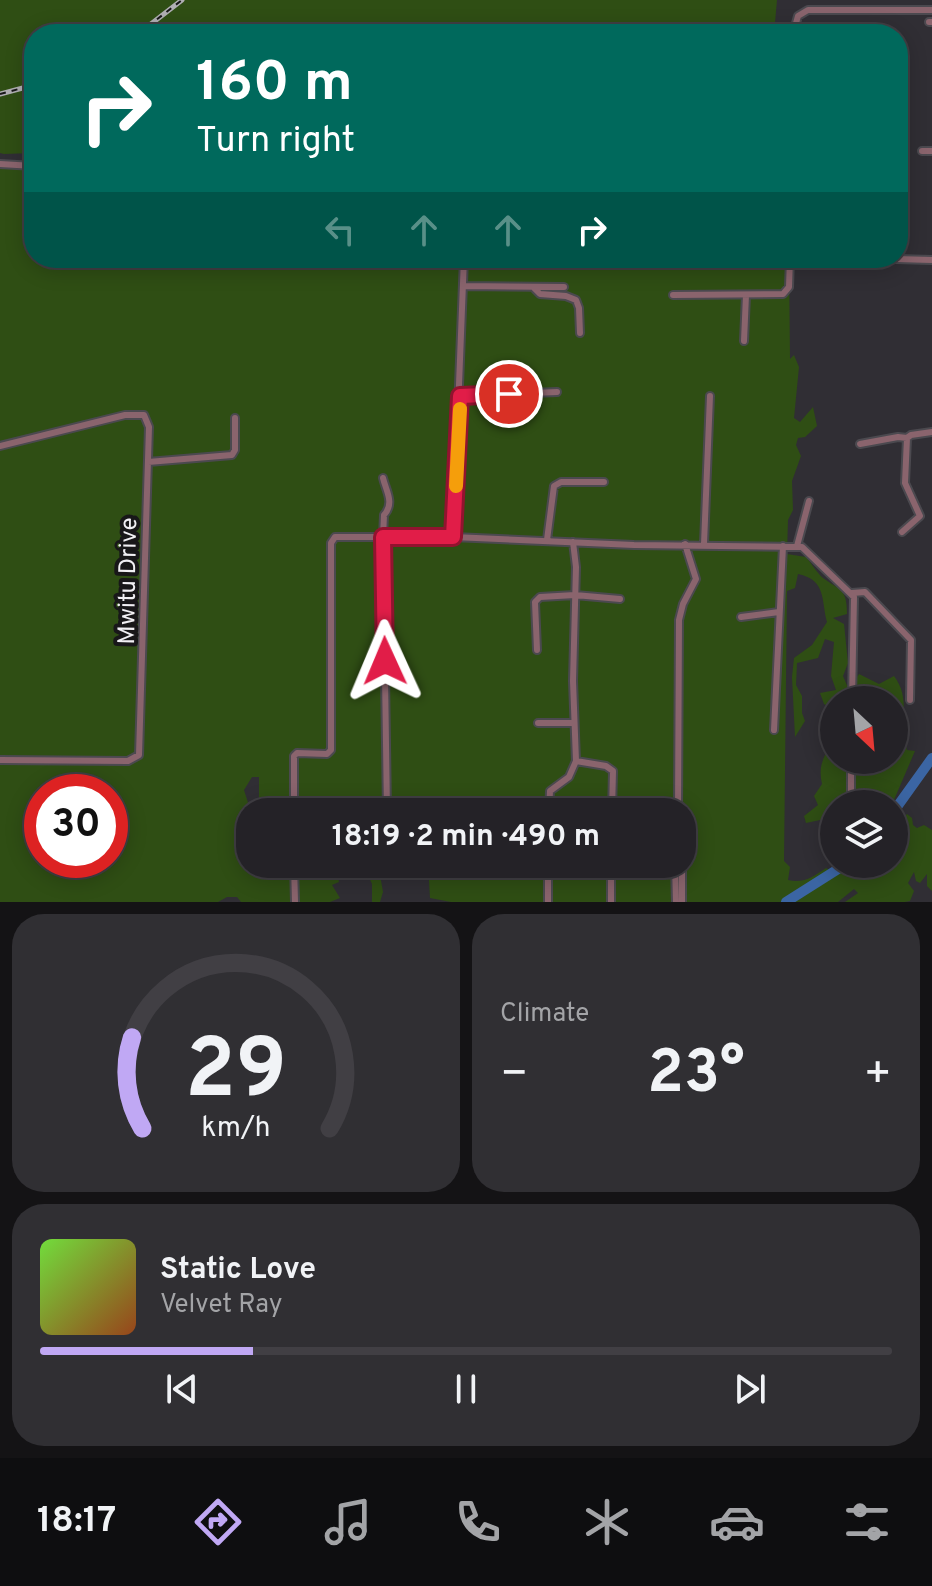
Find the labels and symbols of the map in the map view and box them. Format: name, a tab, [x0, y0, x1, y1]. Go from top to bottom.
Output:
pin	[475, 360, 543, 428]
street label: Mwitu Drive	[113, 517, 145, 645]
position arrow	[343, 619, 427, 703]
north arrow	[820, 686, 908, 774]
speed limit sign: 30	[24, 774, 128, 878]

